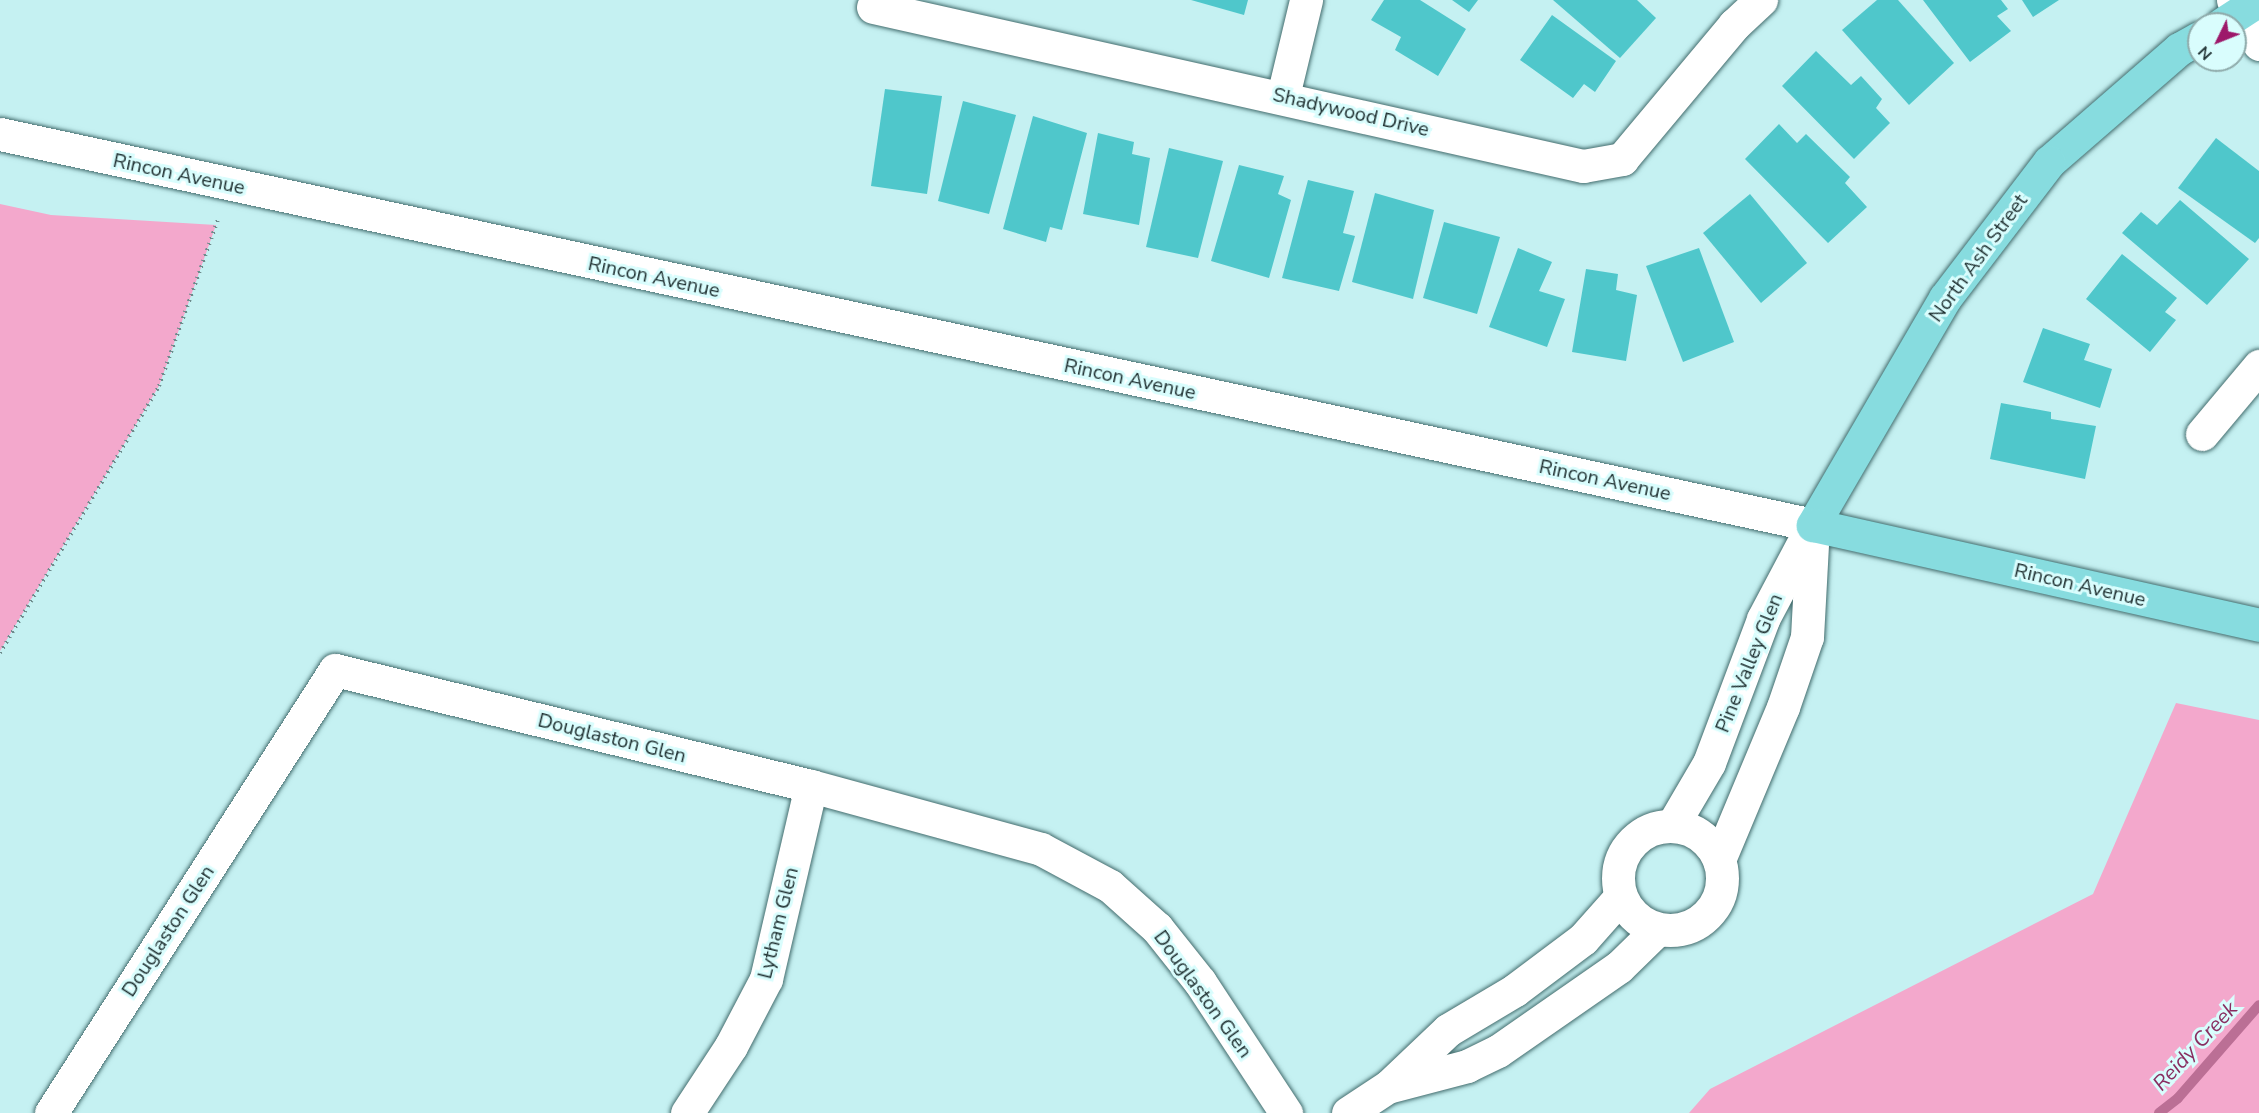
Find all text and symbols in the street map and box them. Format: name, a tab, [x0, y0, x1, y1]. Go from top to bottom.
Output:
north arrow	[2187, 12, 2247, 72]
text: N	[2193, 41, 2217, 65]
street label: Shadywood Drive	[1270, 82, 1432, 142]
street label: Rincon Avenue	[111, 148, 247, 200]
street label: North Ash Street	[1924, 189, 2032, 327]
street label: Rincon Avenue	[586, 251, 722, 303]
street label: Rincon Avenue	[1062, 353, 1198, 405]
street label: Rincon Avenue	[1537, 454, 1673, 506]
street label: Rincon Avenue	[2012, 558, 2148, 612]
street label: Pine Valley Glen	[1710, 590, 1788, 736]
street label: Douglaston Glen	[535, 708, 689, 768]
street label: Douglaston Glen	[117, 861, 219, 1001]
street label: Lytham Glen	[753, 865, 803, 981]
street label: Douglaston Glen	[1149, 926, 1257, 1062]
water label: Reidy Creek	[2147, 996, 2243, 1096]

